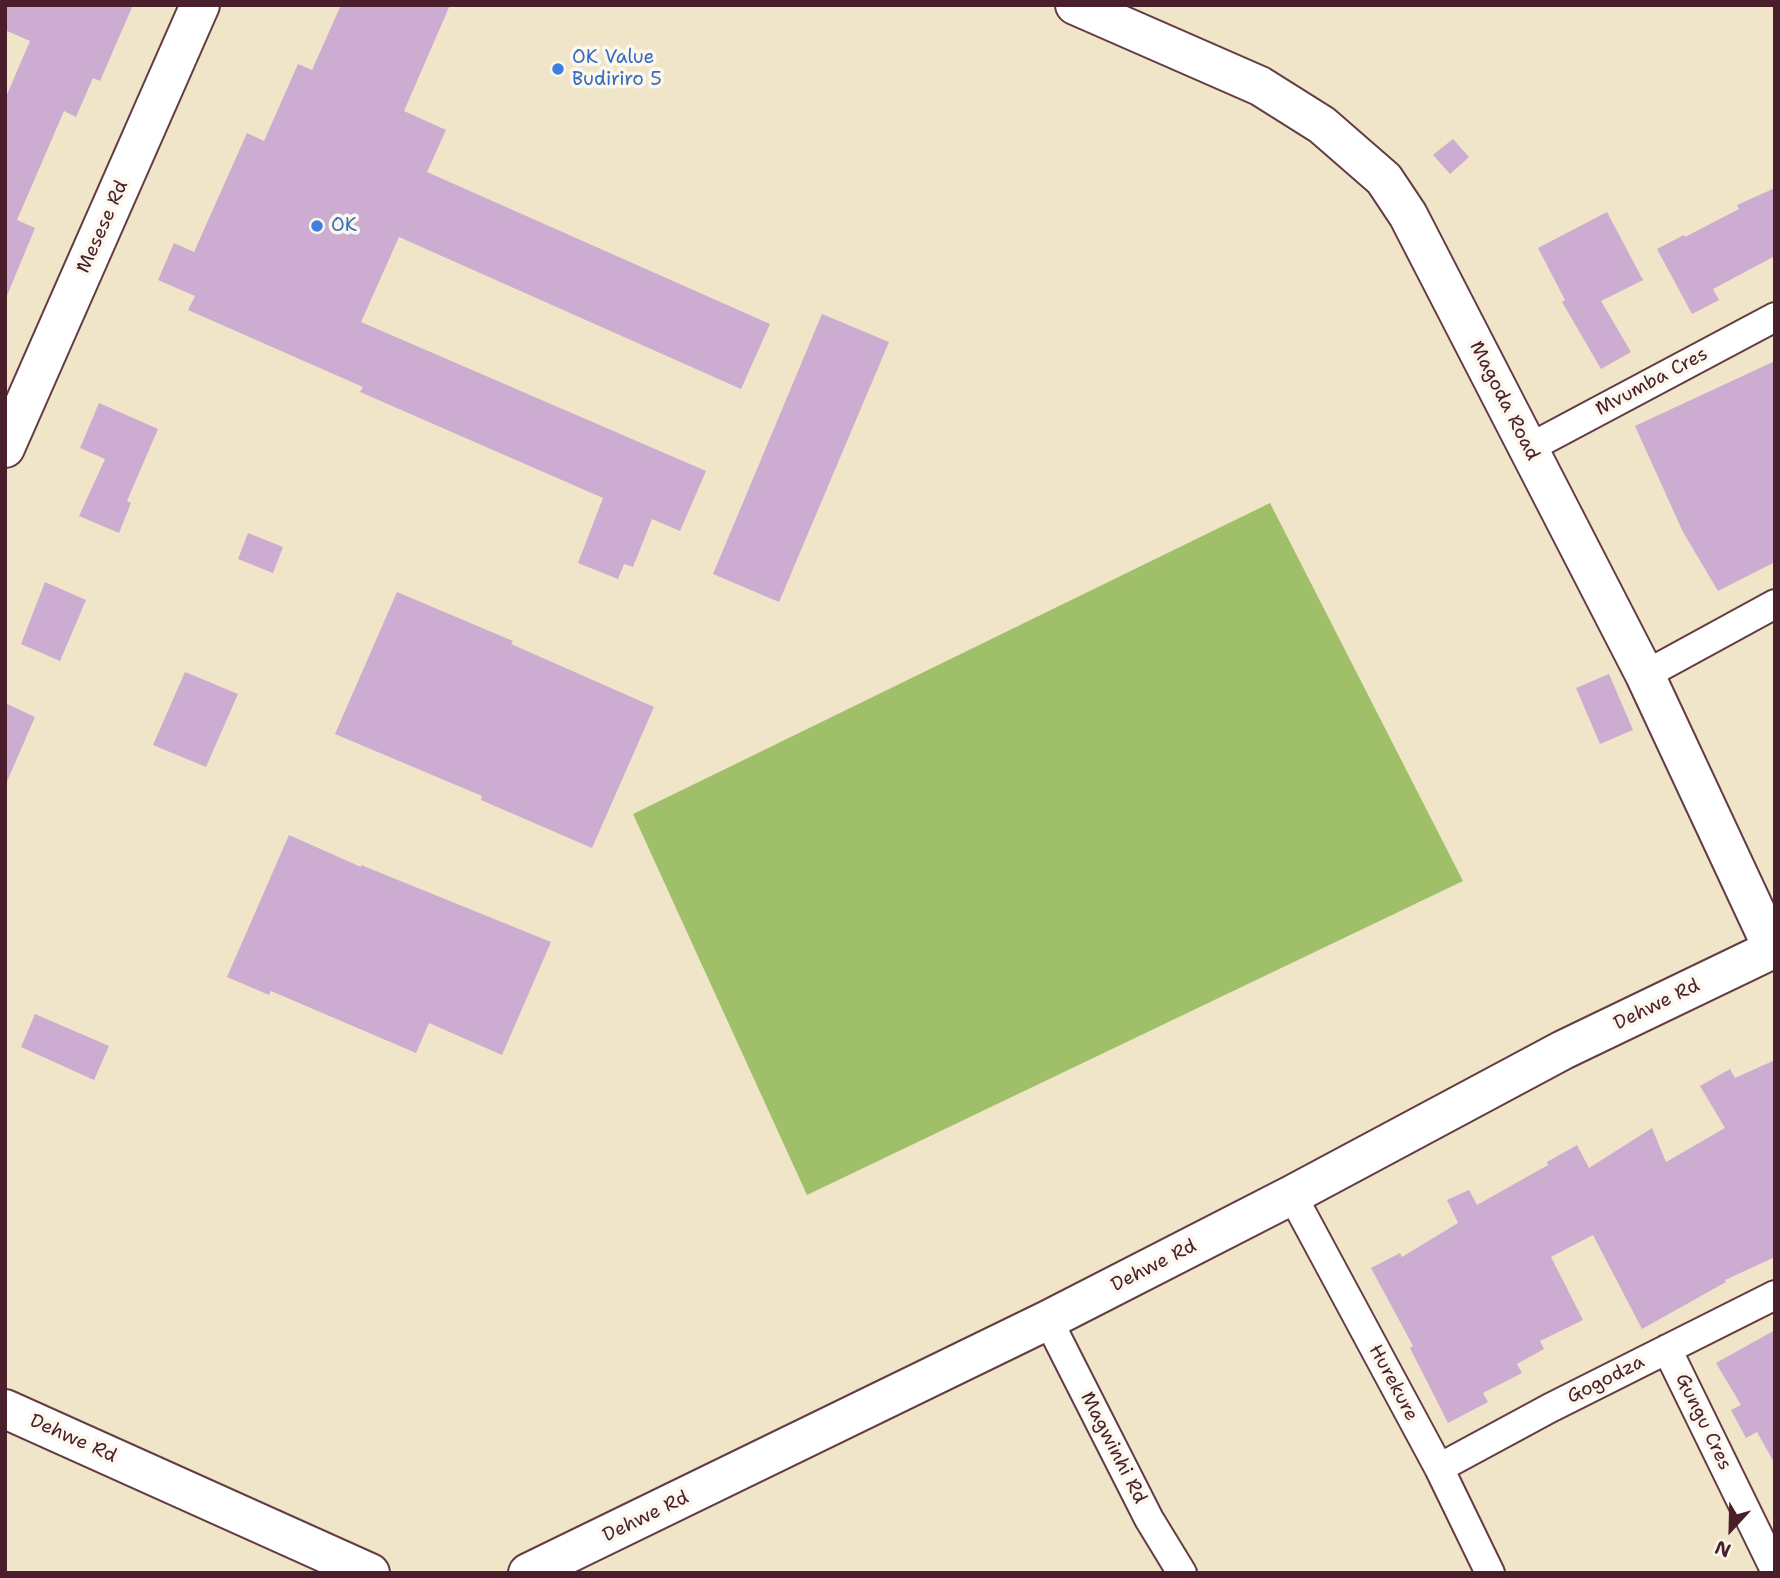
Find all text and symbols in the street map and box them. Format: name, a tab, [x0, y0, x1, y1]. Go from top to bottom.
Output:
place label: OK Value Budiriro 5	[572, 47, 662, 91]
marker: OK Value Budiriro 5	[550, 61, 566, 77]
street label: Mesese Rd	[72, 177, 134, 277]
place label: OK	[331, 215, 357, 237]
marker: OK	[309, 218, 325, 234]
street label: Magoda Road	[1464, 338, 1544, 464]
street label: Mvumba Cres	[1592, 343, 1712, 421]
street label: Dehwe Rd	[1610, 974, 1704, 1036]
street label: Dehwe Rd	[1108, 1235, 1200, 1297]
street label: Hurekure	[1363, 1341, 1423, 1425]
street label: Gogodza	[1564, 1351, 1648, 1409]
street label: Gungu Cres	[1670, 1370, 1736, 1474]
street label: Magwinhi Rd	[1075, 1388, 1151, 1508]
street label: Dehwe Rd	[26, 1410, 120, 1468]
street label: Dehwe Rd	[599, 1486, 693, 1548]
north arrow	[1696, 1494, 1766, 1564]
text: N	[1711, 1535, 1735, 1563]

